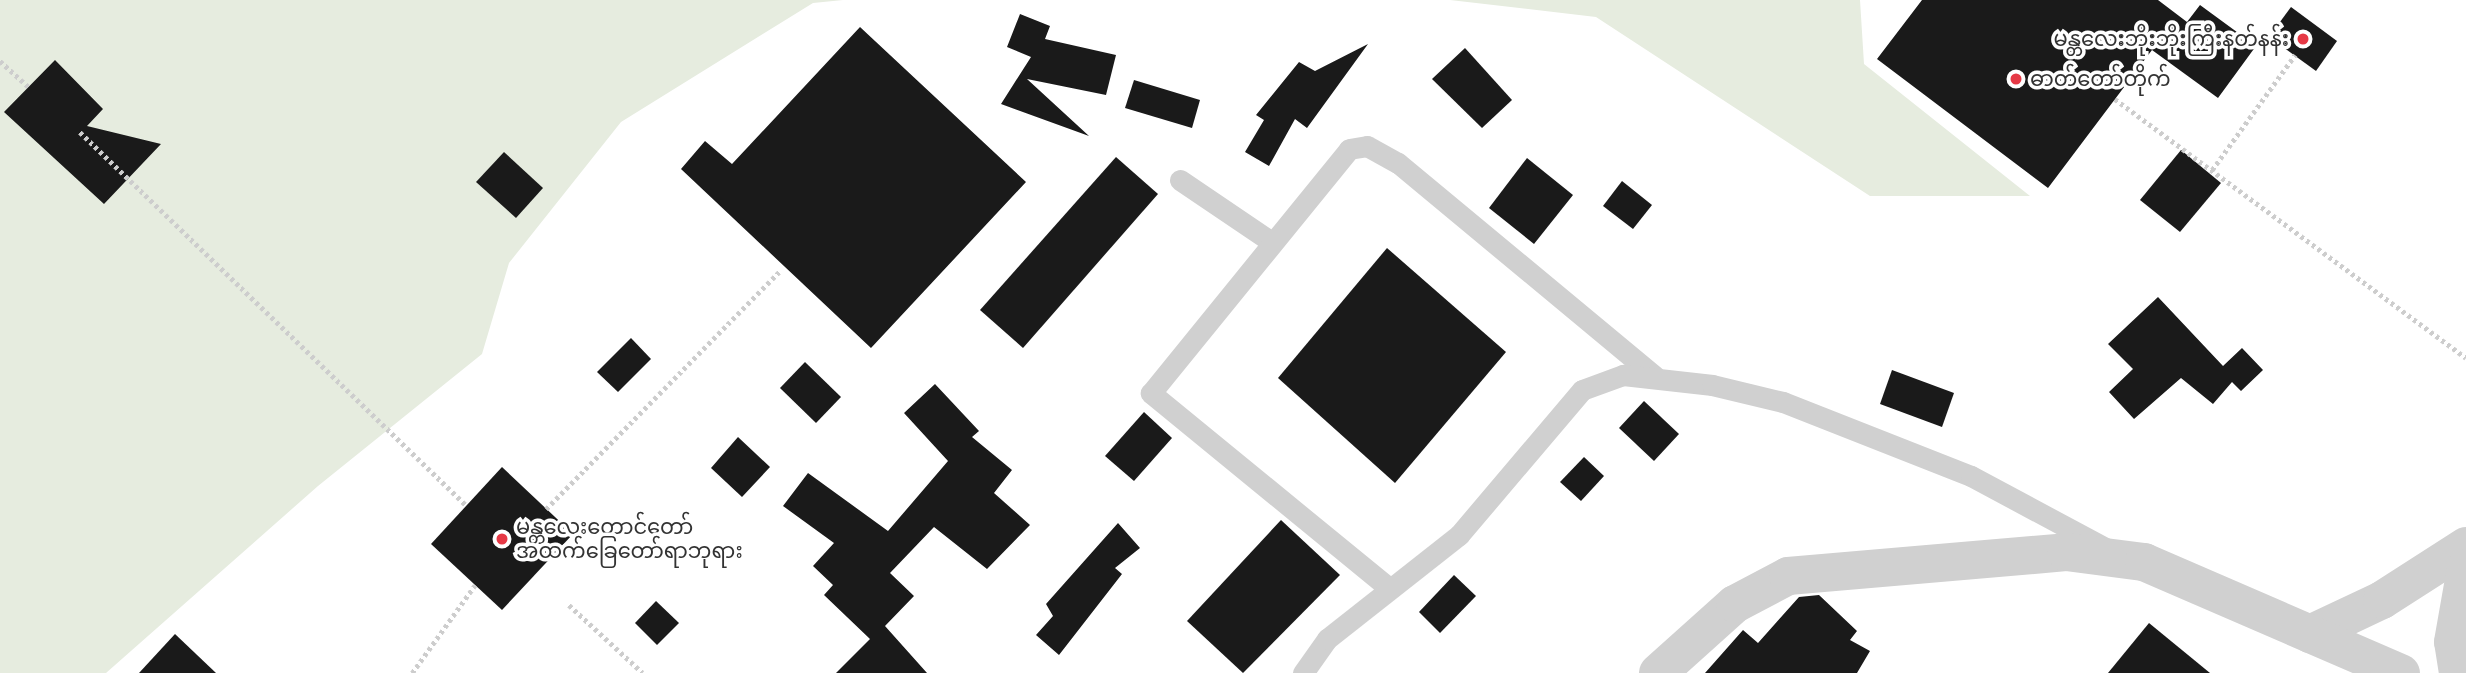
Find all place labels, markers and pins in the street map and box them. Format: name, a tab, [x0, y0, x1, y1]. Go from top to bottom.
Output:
place label: မန္တလေးဘိုးဘိုးကြီးနတ်နန်း	[2053, 26, 2289, 52]
marker: မန္တလေးဘိုးဘိုးကြီးနတ်နန်း	[2295, 31, 2311, 47]
place label: ဓာတ်တော်တိုက်	[2030, 66, 2171, 92]
marker: ဓာတ်တော်တိုက်	[2008, 71, 2024, 87]
place label: မန္တ‌လေးတောင်တော် အထက်ခြေတော်ရာဘုရား‌	[516, 514, 743, 564]
marker: မန္တ‌လေးတောင်တော် အထက်ခြေတော်ရာဘုရား‌	[494, 531, 510, 547]

